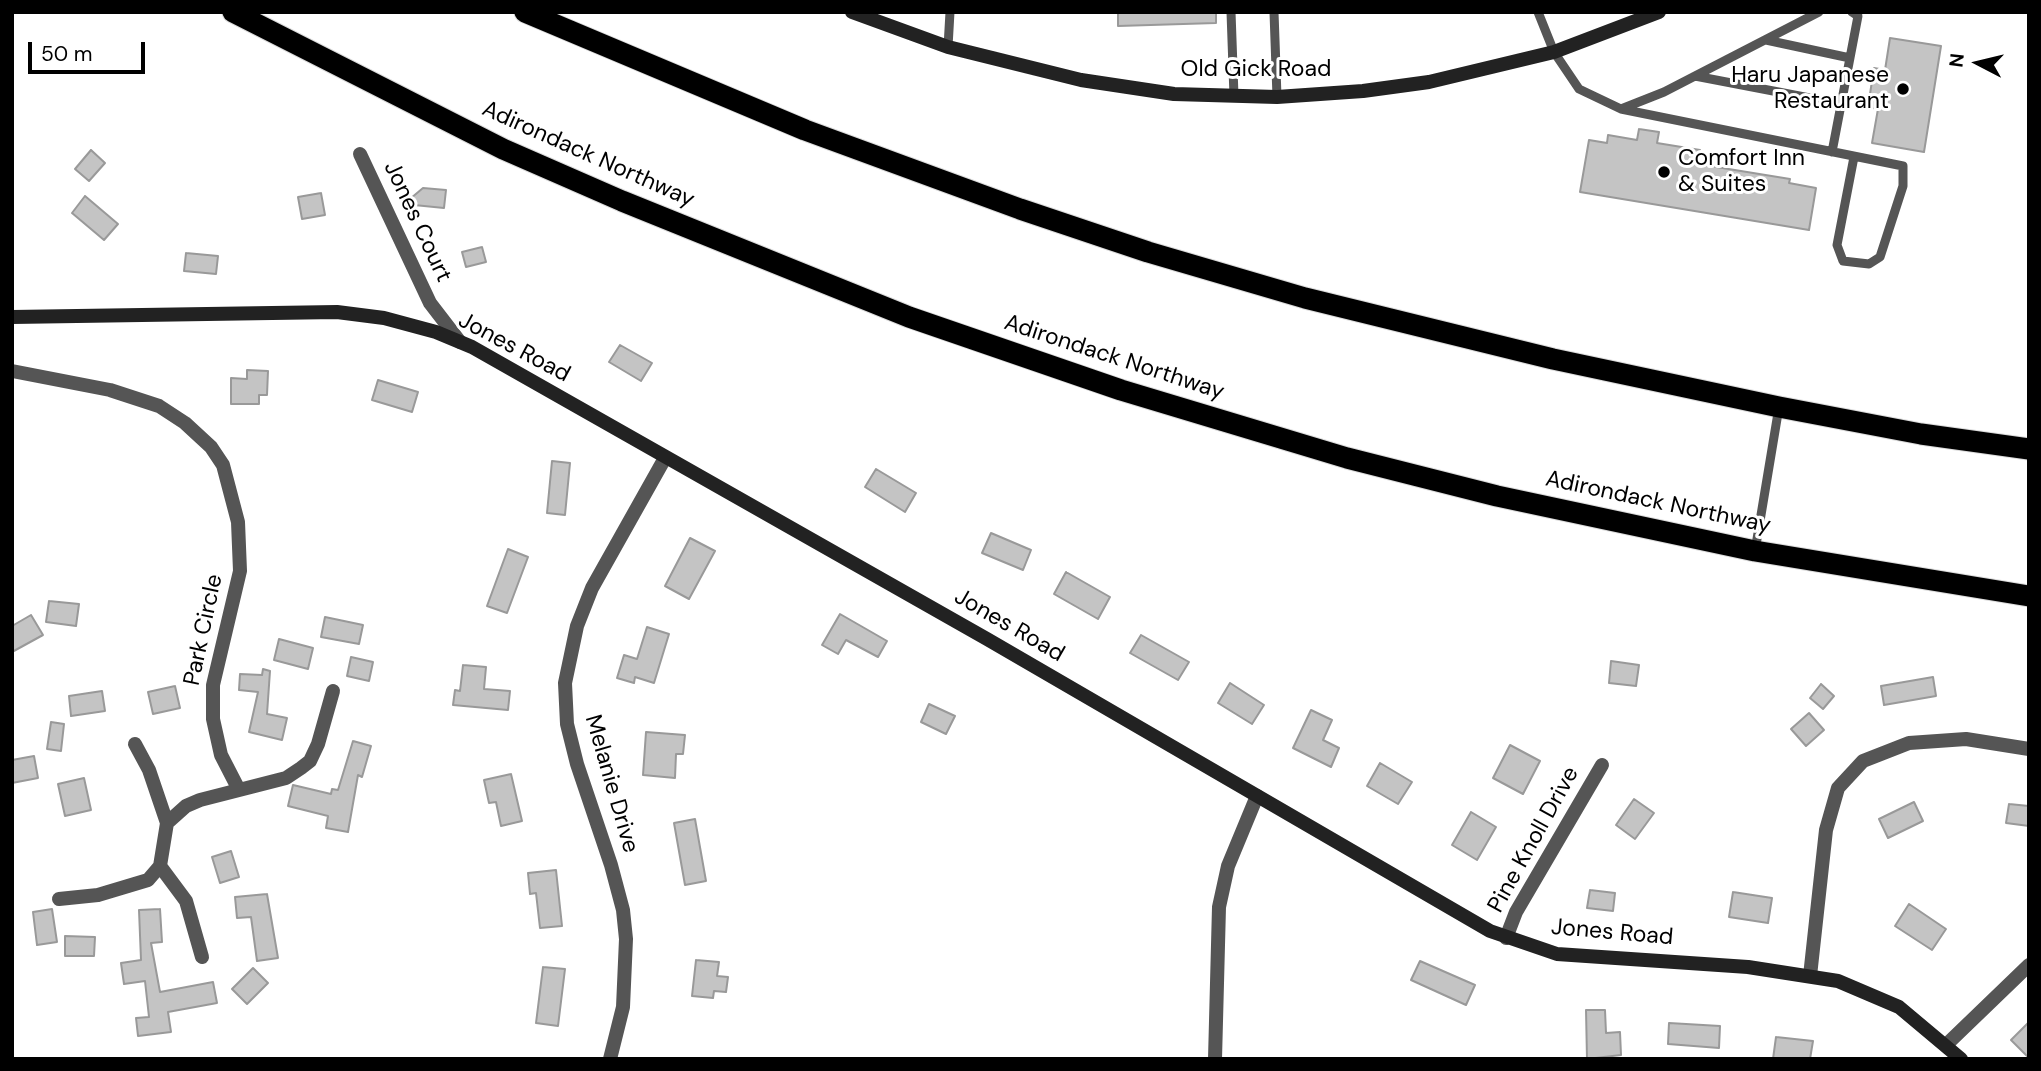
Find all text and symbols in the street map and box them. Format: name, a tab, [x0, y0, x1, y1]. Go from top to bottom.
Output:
scale bar	[32, 28, 149, 72]
north arrow	[1943, 28, 2013, 98]
text: 50 m	[41, 40, 92, 68]
text: N	[1943, 52, 1970, 69]
street label: Old Gick Road	[1181, 56, 1331, 84]
place label: Haru Japanese Restaurant	[1731, 62, 1889, 116]
marker: Haru Japanese Restaurant	[1895, 81, 1911, 97]
street label: Adirondack Northway	[477, 96, 699, 214]
place label: Comfort Inn & Suites	[1678, 145, 1805, 199]
street label: Jones Court	[377, 157, 457, 287]
marker: Comfort Inn & Suites	[1656, 164, 1672, 180]
street label: Jones Road	[453, 307, 575, 389]
street label: Adirondack Northway	[1001, 309, 1227, 407]
street label: Adirondack Northway	[1543, 466, 1773, 540]
street label: Park Circle	[179, 572, 229, 688]
street label: Jones Road	[949, 583, 1069, 669]
street label: Melanie Drive	[578, 712, 644, 856]
street label: Pine Knoll Drive	[1483, 762, 1585, 918]
street label: Jones Road	[1550, 914, 1674, 952]

